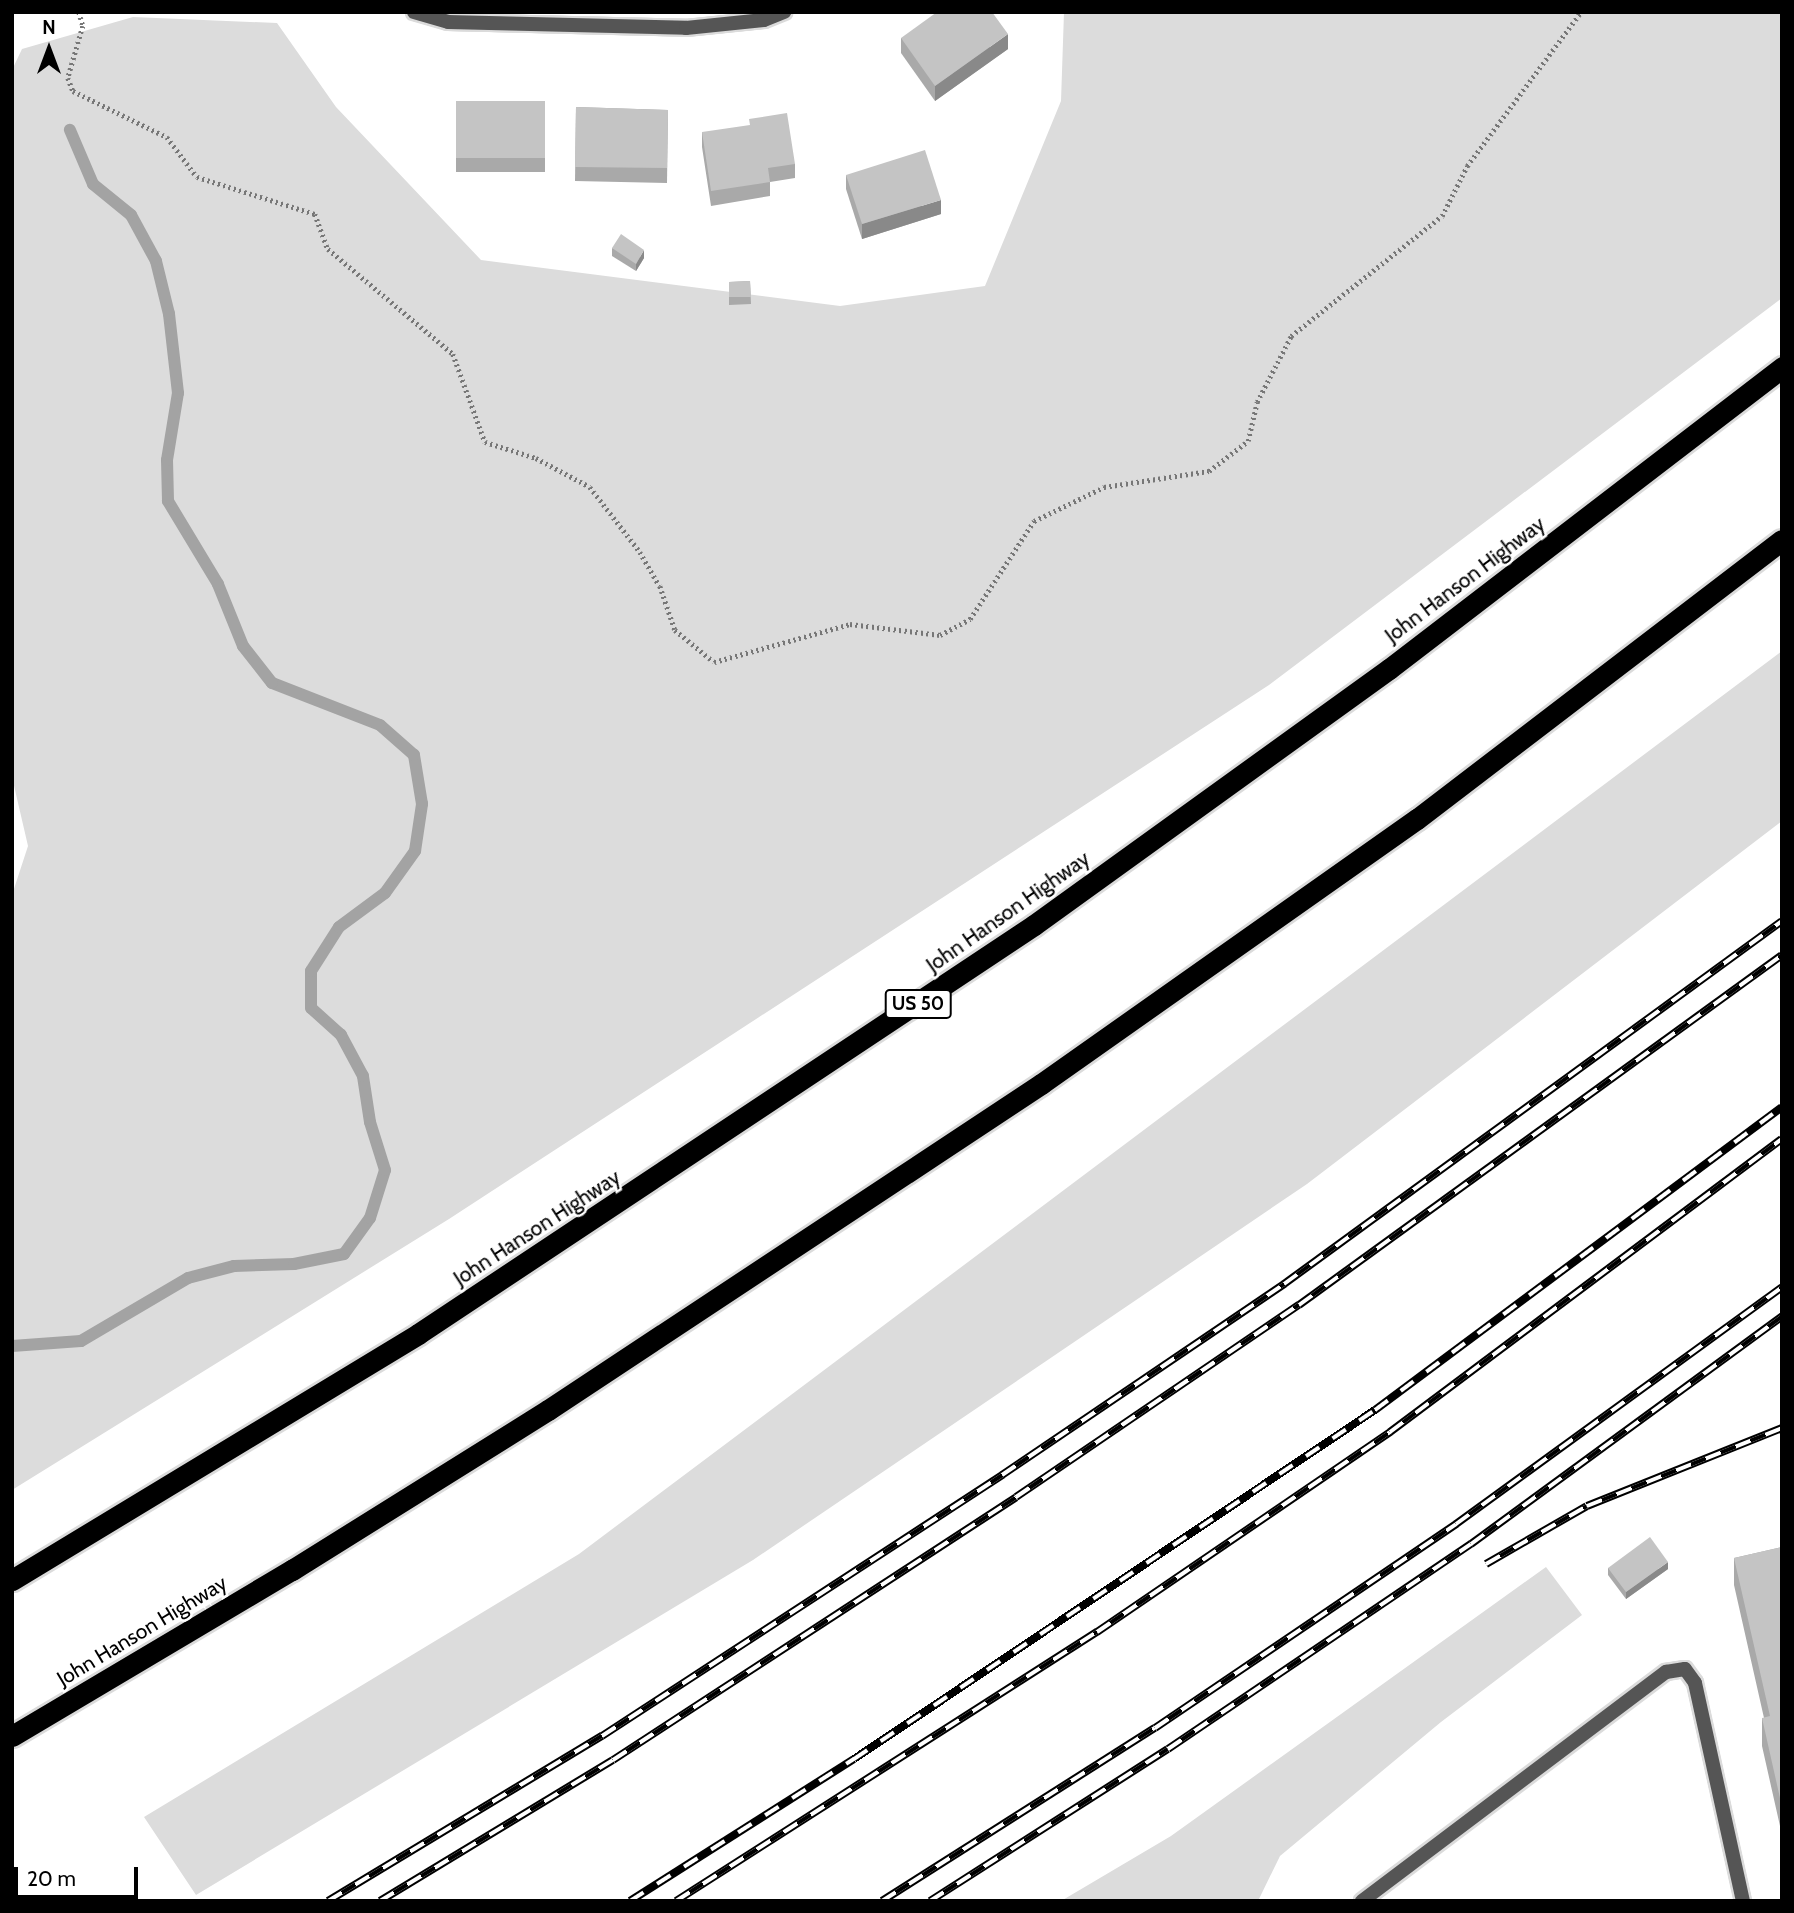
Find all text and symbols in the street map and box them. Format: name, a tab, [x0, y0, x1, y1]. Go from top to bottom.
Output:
north arrow	[14, 14, 84, 84]
text: N	[42, 16, 56, 39]
street label: John Hanson Highway	[1380, 512, 1550, 648]
street label: John Hanson Highway	[921, 846, 1095, 978]
road number: US 50	[883, 988, 953, 1020]
street label: John Hanson Highway	[449, 1165, 625, 1291]
street label: John Hanson Highway	[52, 1570, 232, 1692]
scale bar	[18, 1854, 142, 1898]
text: 20 m	[27, 1866, 76, 1891]

